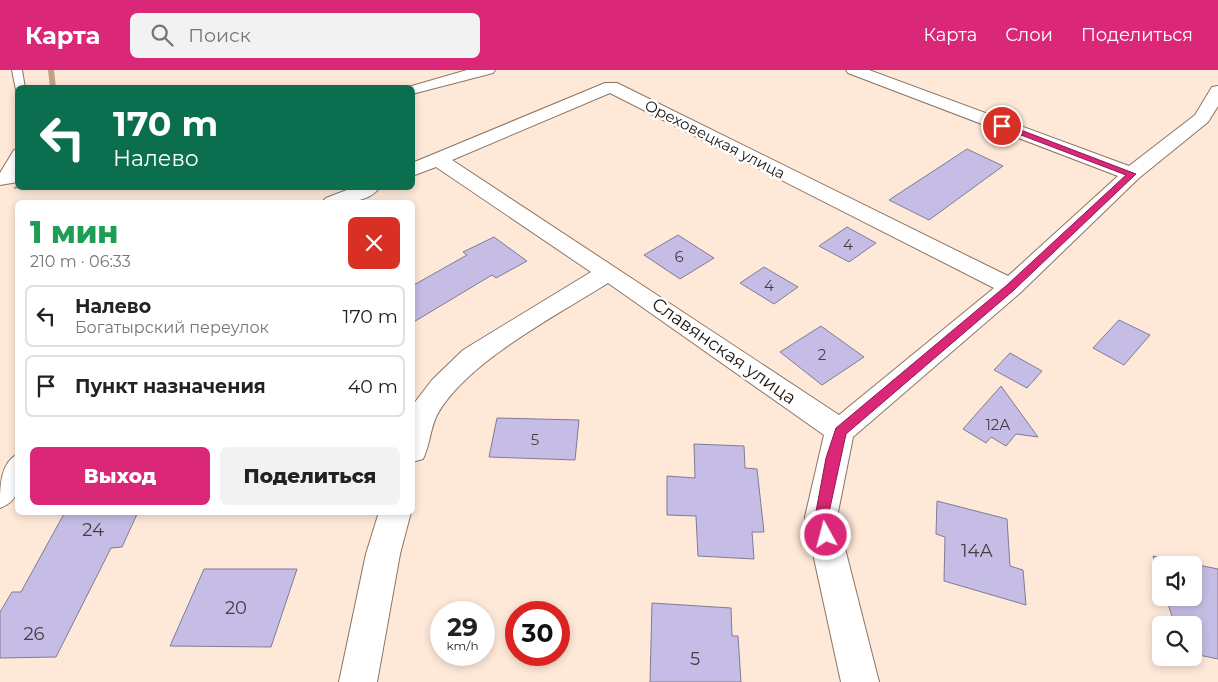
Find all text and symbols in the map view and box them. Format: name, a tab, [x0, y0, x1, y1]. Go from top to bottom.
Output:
search box	[130, 13, 480, 58]
text: Карта	[25, 21, 100, 50]
icon: search	[148, 21, 176, 49]
text: Поиск	[188, 24, 251, 47]
text: Карта	[923, 24, 977, 46]
text: Слои	[1005, 24, 1053, 46]
text: Поделиться	[1081, 24, 1193, 46]
street label: Ореховецкая улица	[642, 95, 788, 183]
text: 170 m	[113, 102, 218, 145]
icon: left	[30, 105, 95, 170]
pin	[981, 105, 1023, 147]
icon: arrive	[988, 112, 1016, 140]
text: Налево	[113, 145, 199, 172]
text: 1 мин	[30, 214, 118, 251]
button: close	[348, 217, 400, 269]
house number: 4	[843, 235, 853, 254]
house number: 6	[674, 247, 684, 266]
text: 210 m · 06:33	[30, 252, 131, 271]
house number: 4	[764, 276, 774, 295]
street label: Славянская улица	[648, 293, 800, 409]
text: Налево	[75, 295, 151, 318]
icon: left	[32, 302, 60, 330]
text: 170 m	[343, 305, 398, 328]
text: Богатырский переулок	[75, 318, 269, 337]
house number: 2	[818, 345, 826, 364]
icon: arrive	[32, 372, 60, 400]
text: Пункт назначения	[75, 375, 266, 398]
text: 40 m	[348, 375, 398, 398]
house number: 12А	[985, 415, 1011, 434]
house number: 5	[531, 430, 539, 449]
button: Выход	[30, 447, 210, 505]
button: Поделиться	[220, 447, 400, 505]
position arrow	[799, 508, 851, 560]
house number: 24	[82, 519, 104, 541]
house number: 14А	[961, 540, 993, 562]
map controls	[1152, 556, 1202, 666]
button: sound	[1152, 556, 1202, 606]
house number: 20	[225, 597, 247, 619]
speed limit sign: 30	[505, 601, 570, 666]
text: 29	[447, 612, 478, 642]
button: search	[1152, 616, 1202, 666]
house number: 26	[23, 623, 45, 645]
text: km/h	[446, 638, 479, 653]
house number: 5	[690, 648, 700, 670]

